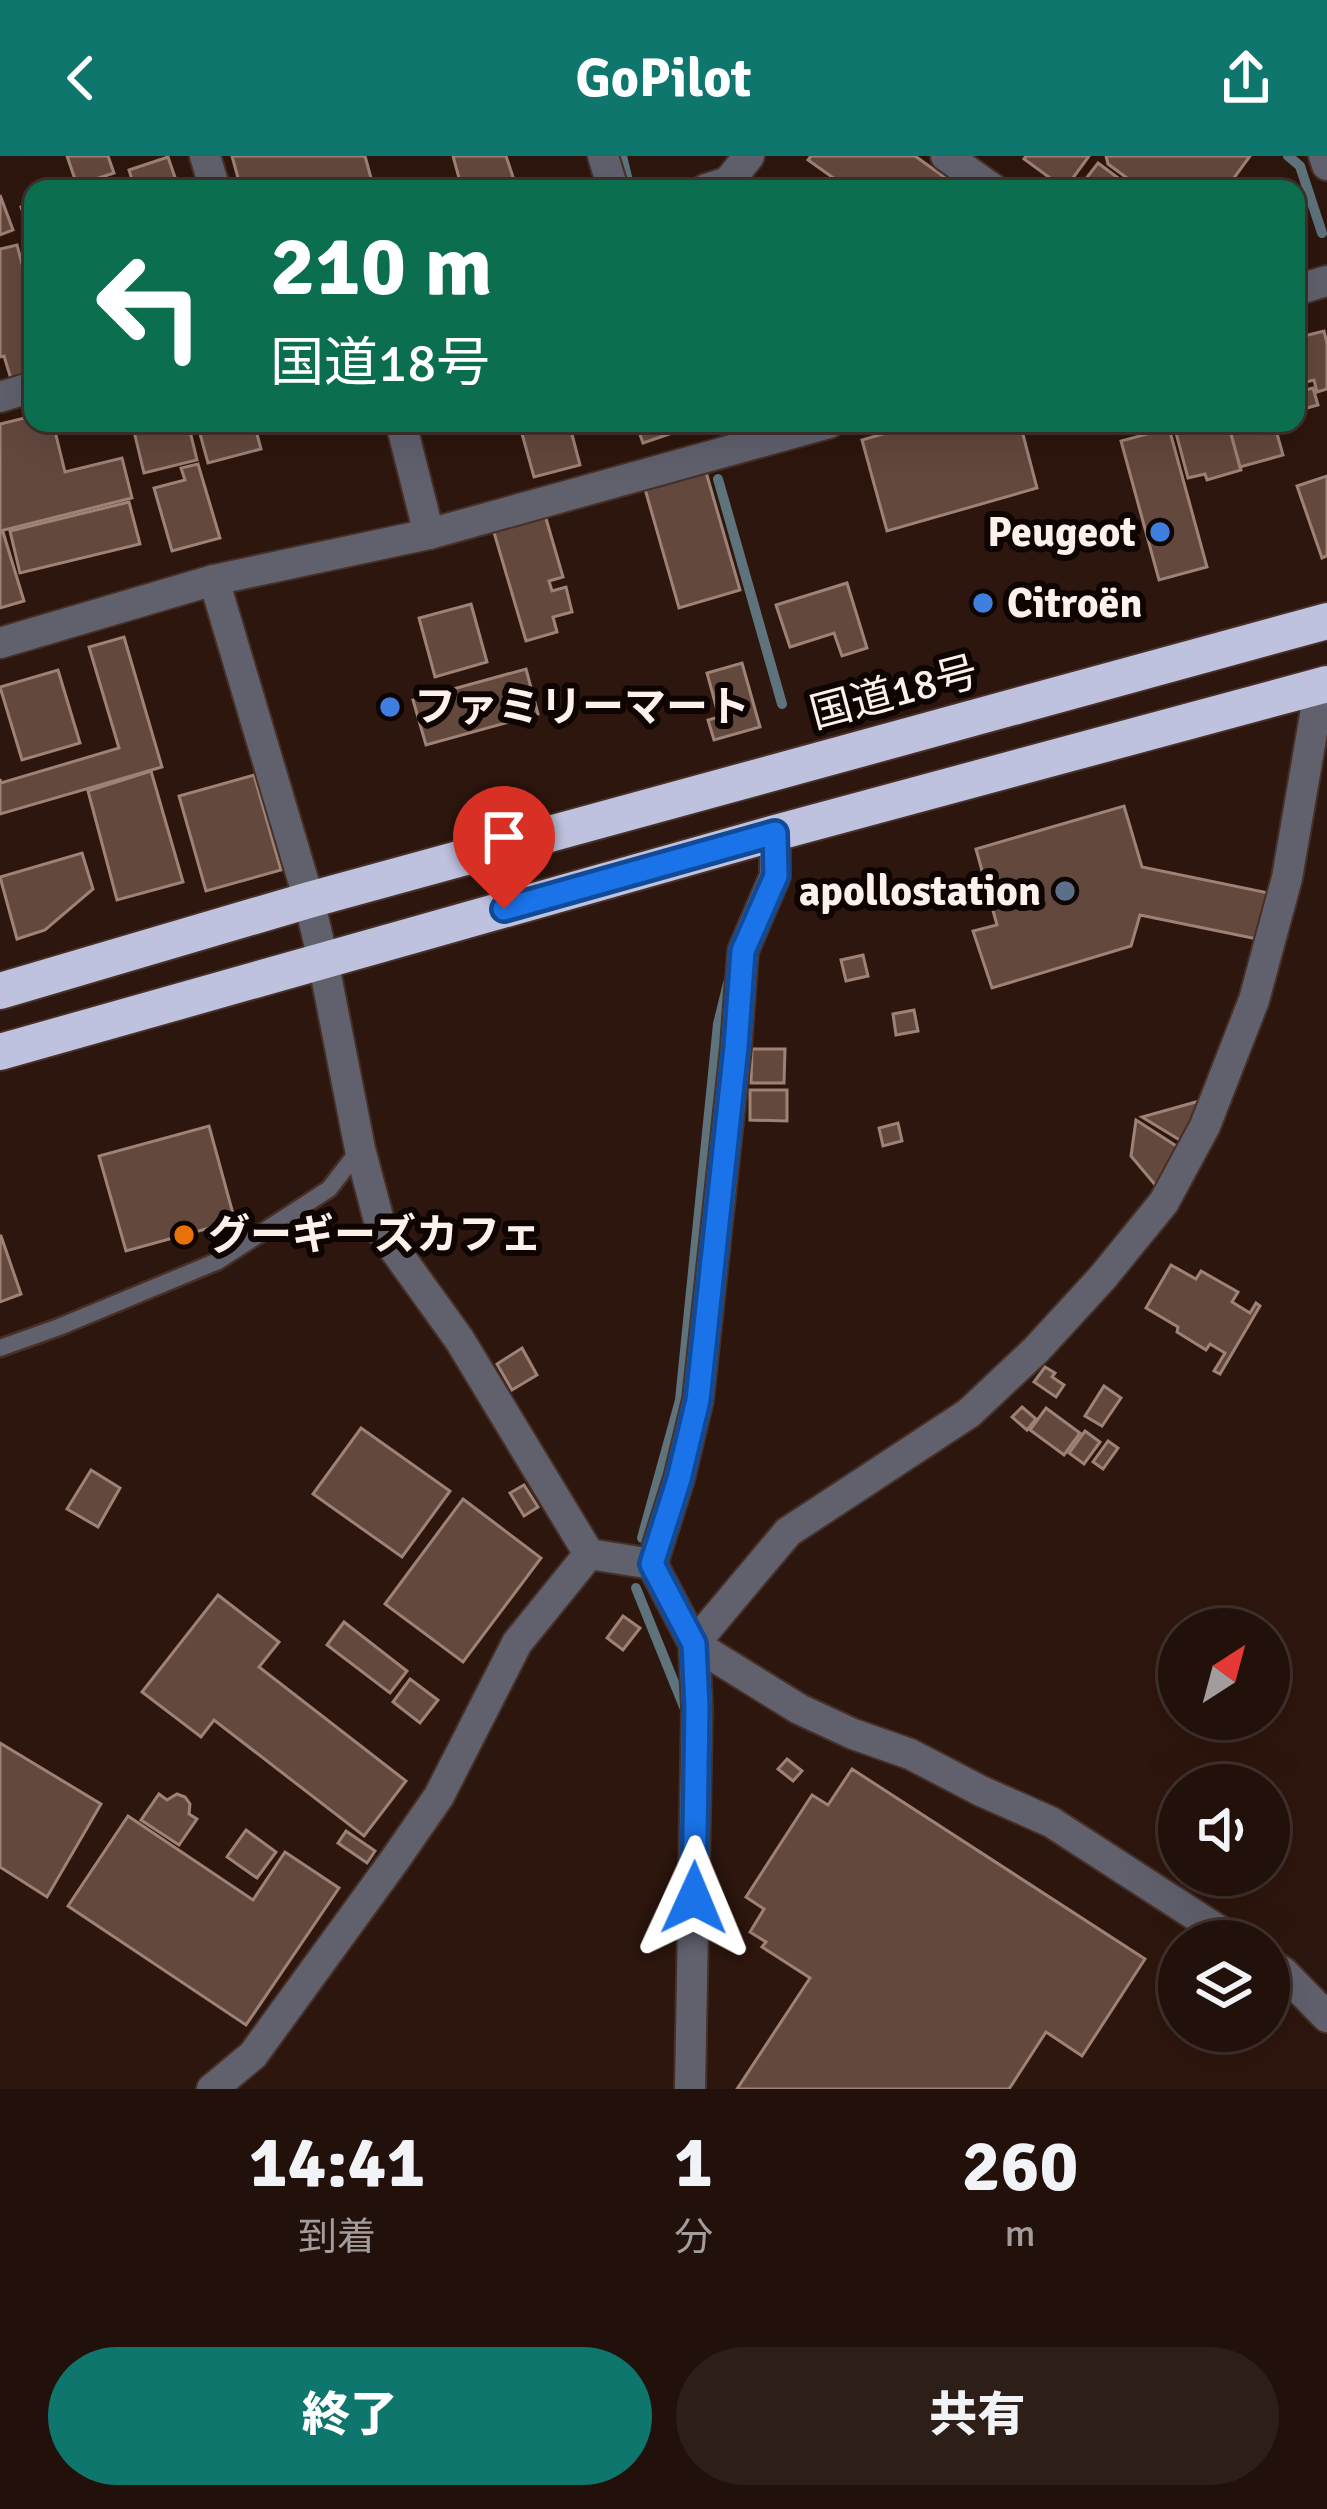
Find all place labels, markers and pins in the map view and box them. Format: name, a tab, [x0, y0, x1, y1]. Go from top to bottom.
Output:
place label: Peugeot	[987, 507, 1136, 558]
marker: Peugeot	[1147, 519, 1173, 545]
place label: Citroën	[1007, 578, 1142, 629]
marker: Citroën	[970, 590, 996, 616]
place label: ファミリーマート	[414, 682, 750, 733]
marker: ファミリーマート	[377, 694, 403, 720]
pin	[453, 786, 555, 909]
place label: apollostation	[799, 866, 1041, 917]
marker: apollostation	[1052, 878, 1078, 904]
place label: グーギーズカフェ	[208, 1210, 542, 1261]
marker: グーギーズカフェ	[171, 1222, 197, 1248]

